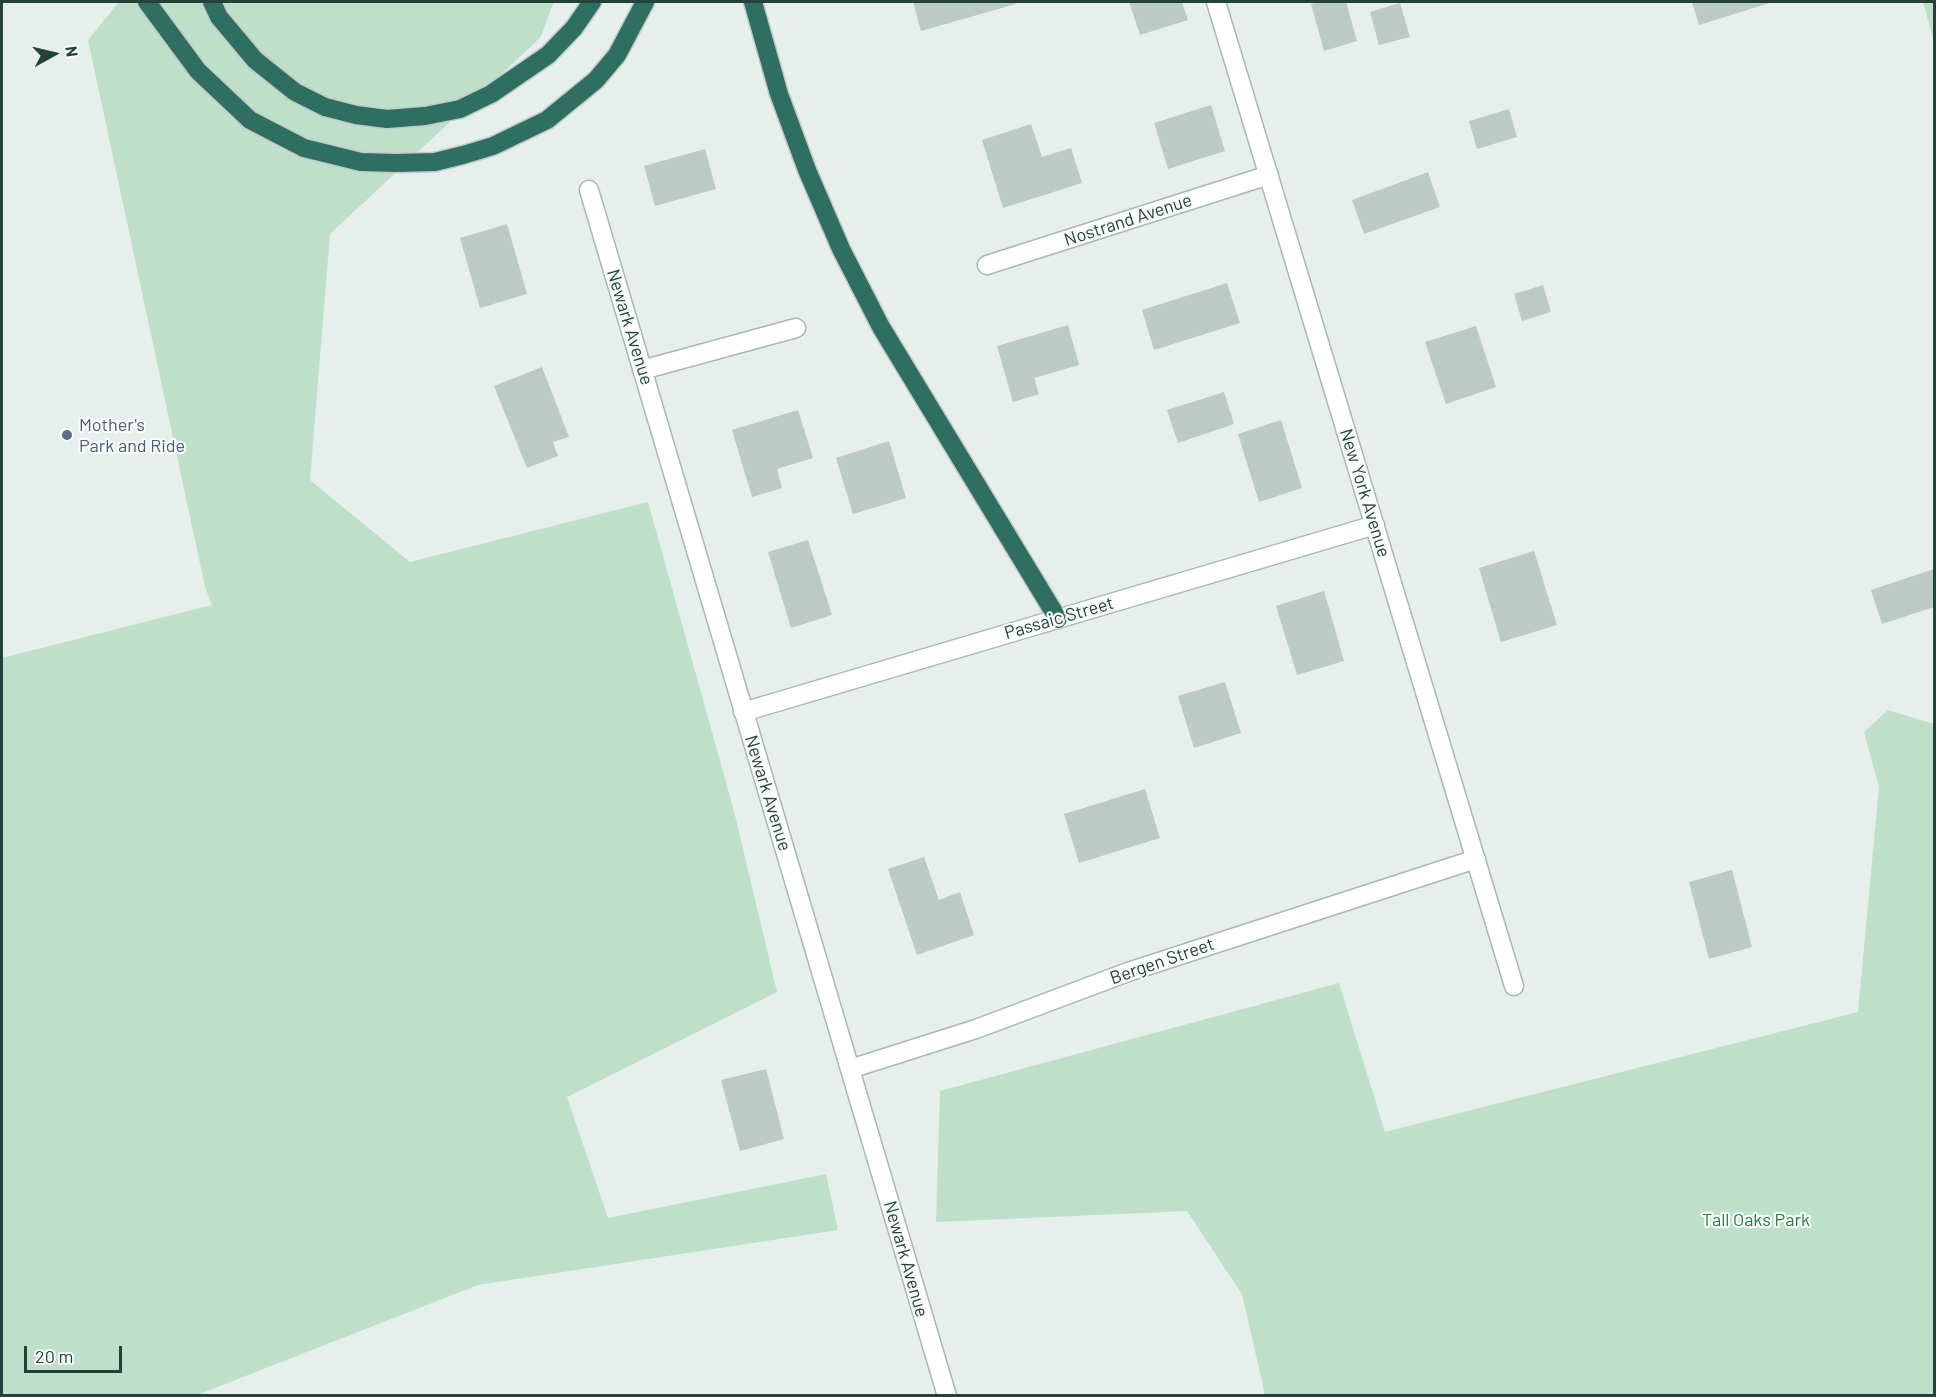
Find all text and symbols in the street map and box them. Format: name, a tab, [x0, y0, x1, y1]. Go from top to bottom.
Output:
north arrow	[24, 24, 84, 84]
text: N	[62, 45, 82, 58]
street label: Nostrand Avenue	[1061, 189, 1195, 251]
street label: Newark Avenue	[602, 267, 658, 387]
place label: Mother's Park and Ride	[79, 414, 185, 456]
street label: New York Avenue	[1335, 426, 1395, 560]
marker: Mother's Park and Ride	[60, 428, 74, 442]
street label: Passaic Street	[1002, 592, 1116, 644]
street label: Newark Avenue	[740, 733, 796, 853]
street label: Bergen Street	[1107, 933, 1217, 989]
street label: Newark Avenue	[879, 1198, 933, 1320]
park label: Tall Oaks Park	[1702, 1209, 1810, 1231]
scale bar	[27, 1334, 124, 1372]
text: 20 m	[35, 1345, 73, 1367]

